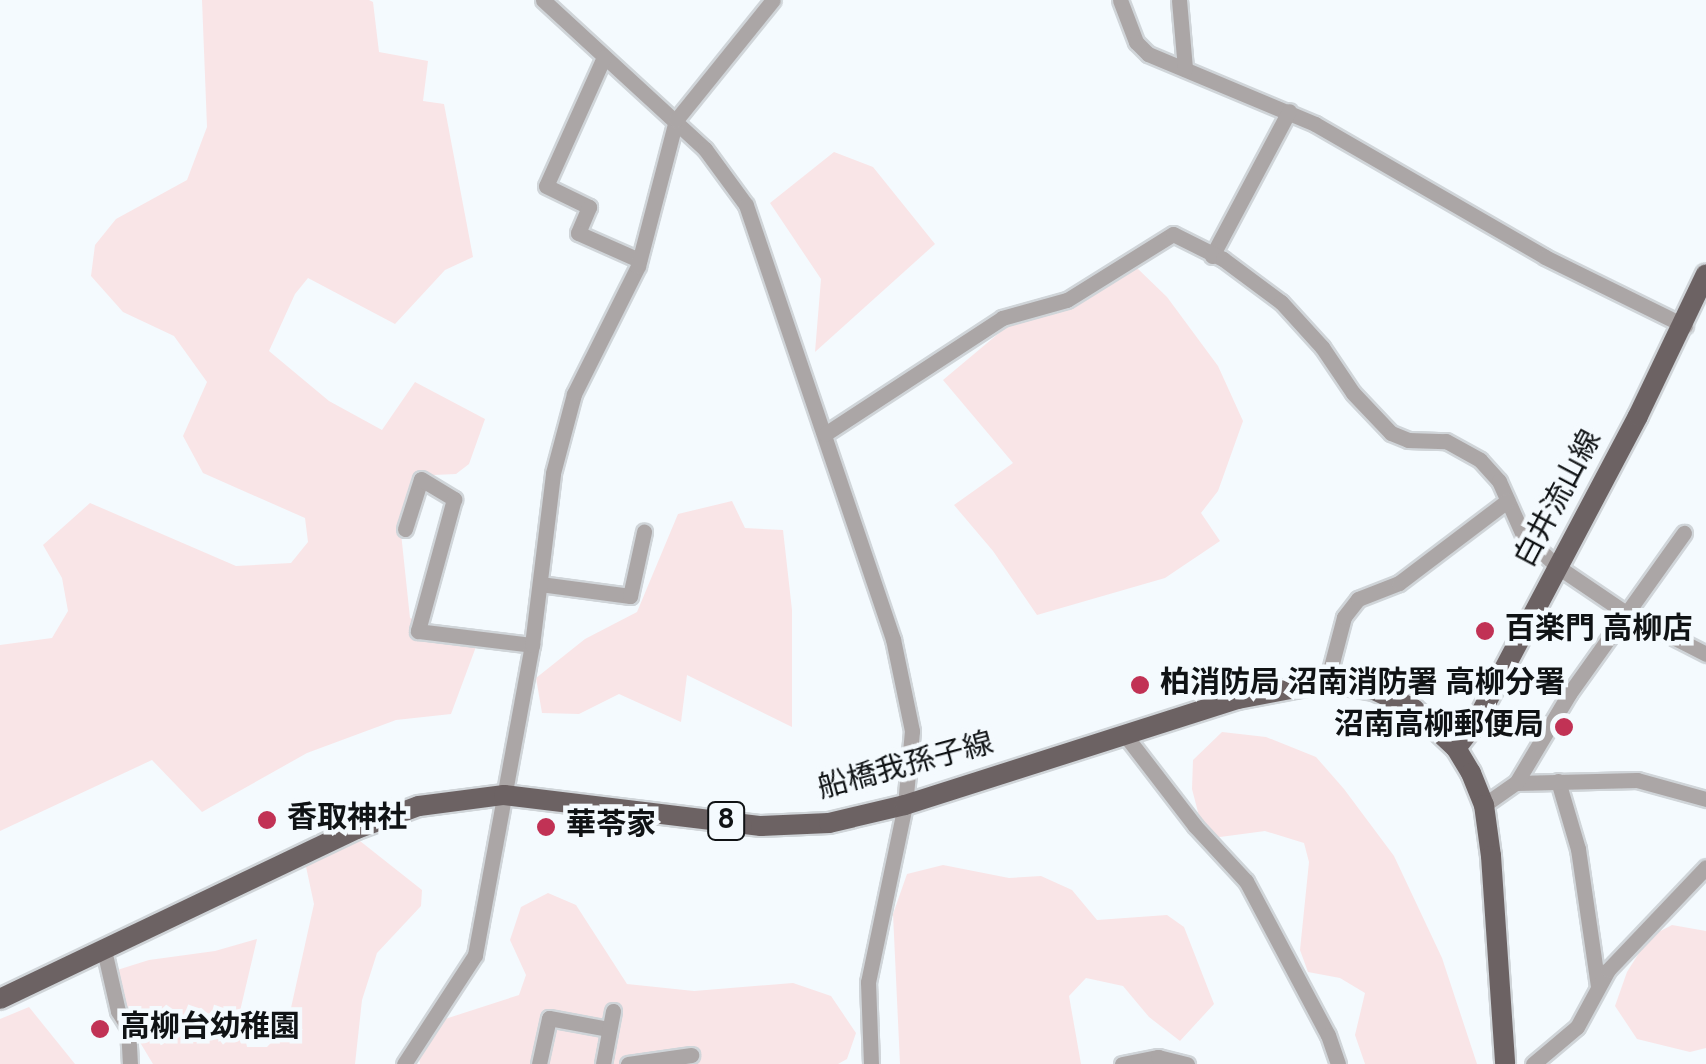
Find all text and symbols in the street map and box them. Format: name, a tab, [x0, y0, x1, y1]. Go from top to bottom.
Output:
street label: 白井流山線	[1509, 425, 1611, 575]
place label: 百楽門 高柳店	[1505, 613, 1692, 649]
marker: 百楽門 高柳店	[1474, 620, 1496, 642]
place label: 柏消防局 沼南消防署 高柳分署	[1160, 667, 1565, 703]
marker: 柏消防局 沼南消防署 高柳分署	[1129, 674, 1151, 696]
place label: 沼南高柳郵便局	[1334, 709, 1544, 745]
marker: 沼南高柳郵便局	[1553, 716, 1575, 738]
street label: 船橋我孫子線	[814, 727, 998, 809]
road number: 8	[706, 798, 746, 844]
place label: 香取神社	[287, 802, 407, 838]
marker: 香取神社	[256, 809, 278, 831]
place label: 華苓家	[566, 809, 656, 845]
marker: 華苓家	[535, 816, 557, 838]
place label: 高柳台幼稚園	[120, 1011, 300, 1047]
marker: 高柳台幼稚園	[89, 1018, 111, 1040]

